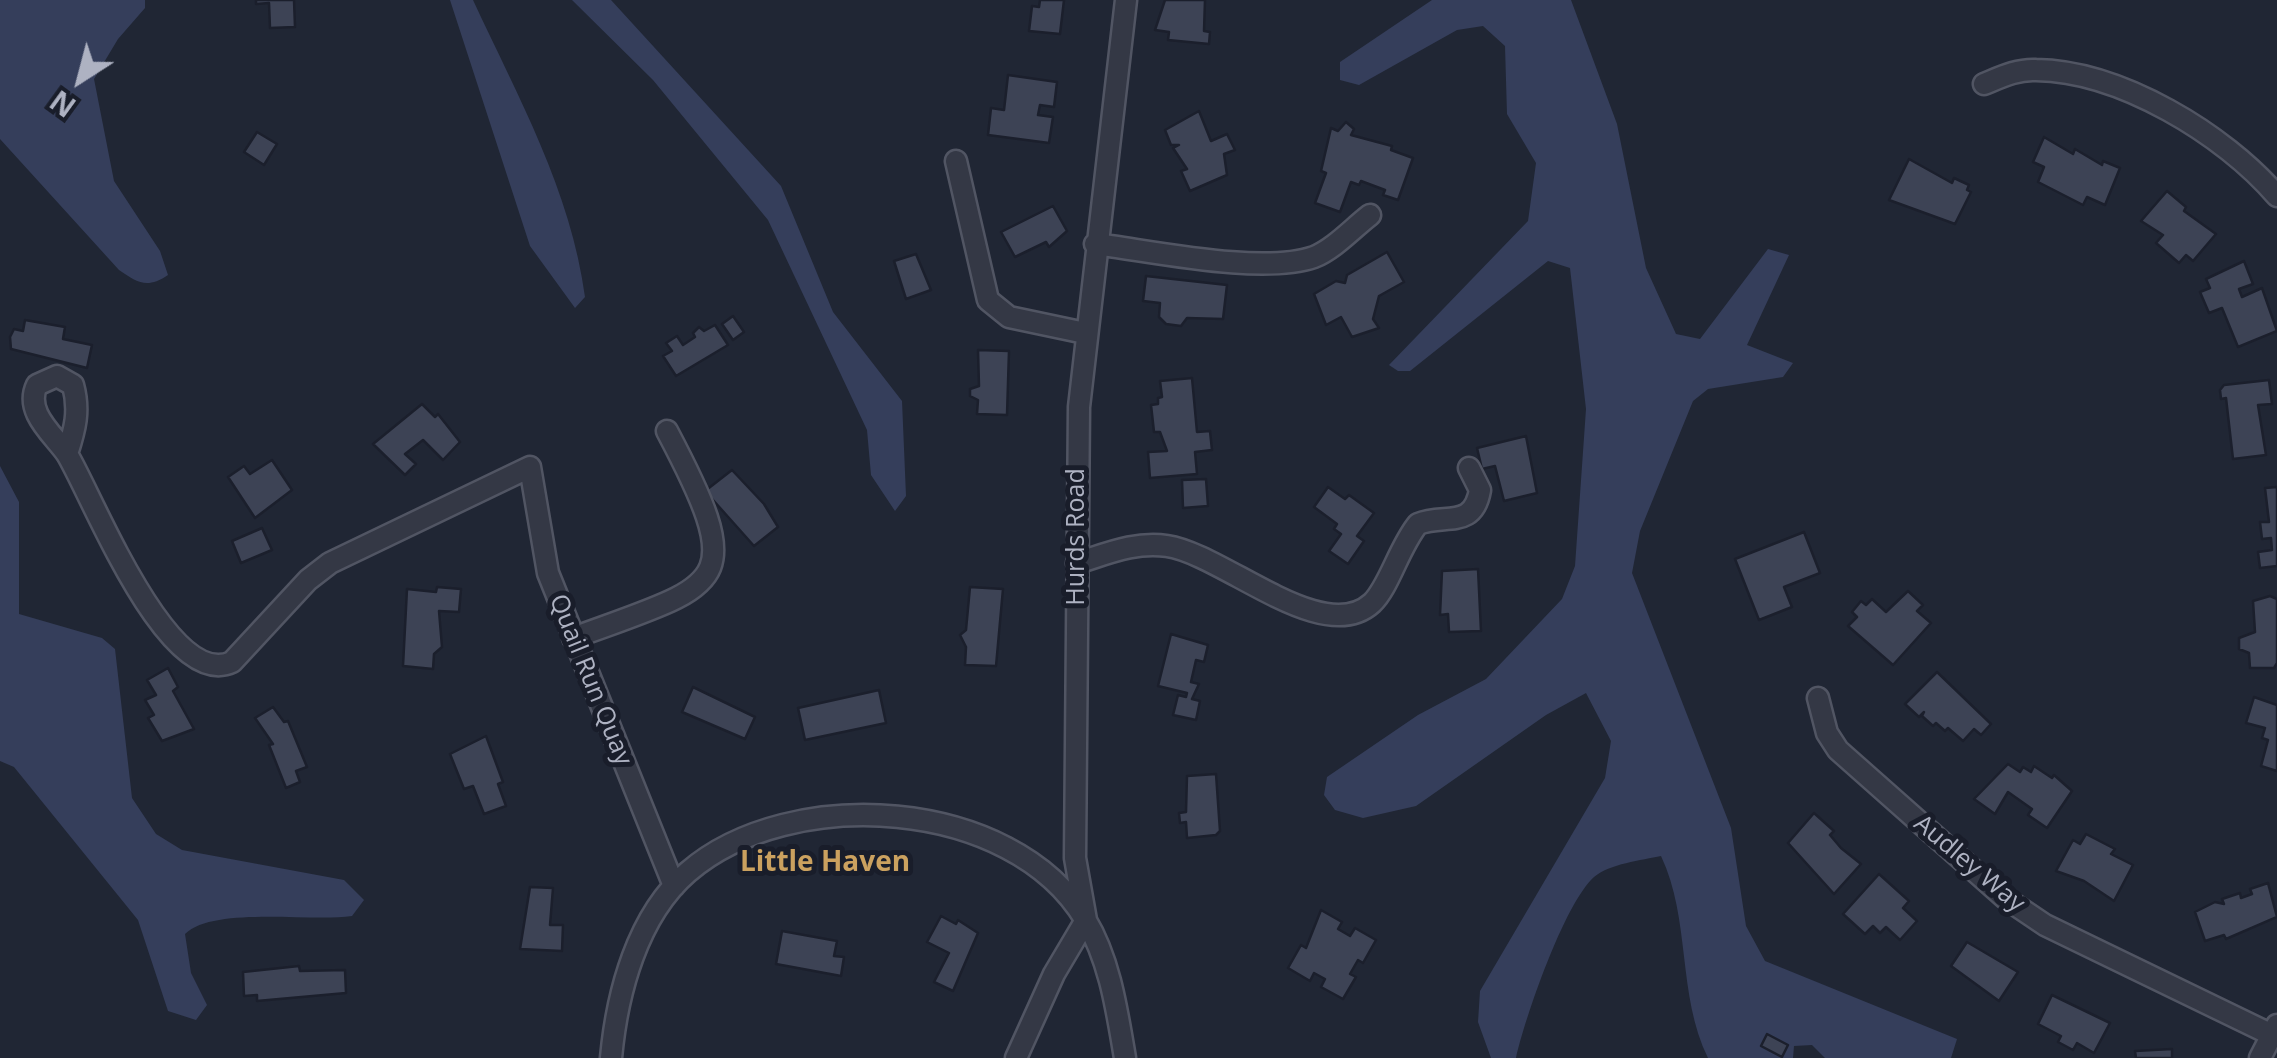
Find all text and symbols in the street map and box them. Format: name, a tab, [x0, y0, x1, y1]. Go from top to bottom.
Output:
north arrow	[30, 30, 130, 130]
text: N	[42, 82, 83, 126]
street label: Hurds Road	[1062, 468, 1092, 606]
street label: Quail Run Quay	[542, 590, 638, 770]
street label: Audley Way	[1908, 809, 2030, 919]
district label: Little Haven	[740, 846, 910, 880]

